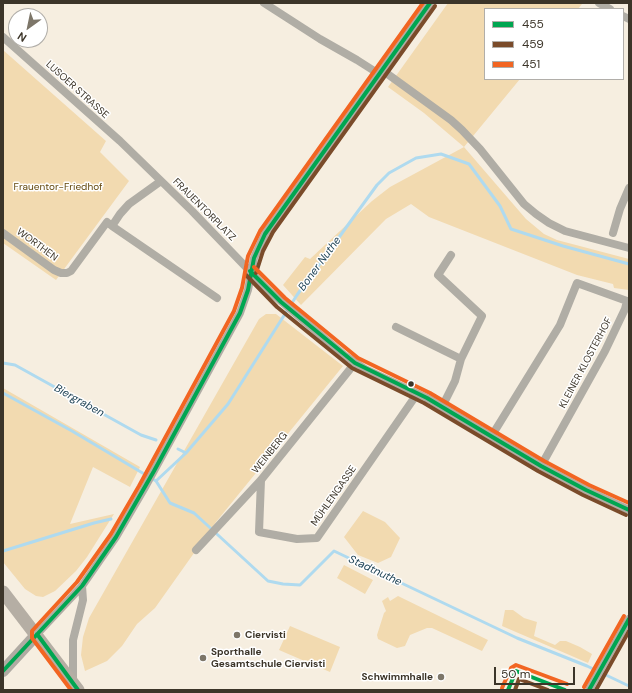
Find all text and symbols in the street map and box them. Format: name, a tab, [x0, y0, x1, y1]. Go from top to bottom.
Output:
north arrow	[8, 8, 48, 48]
legend	[484, 8, 624, 80]
text: 455	[522, 16, 544, 32]
text: N	[15, 29, 29, 45]
text: 459	[522, 36, 544, 52]
text: 451	[522, 56, 540, 72]
street label: LUSOER STRASSE	[43, 59, 111, 121]
street label: FRAUENTORPLATZ	[170, 176, 238, 244]
park label: Frauentor-Friedhof	[14, 181, 102, 193]
street label: WORTHEN	[14, 226, 60, 264]
water label: Boner Nuthe	[296, 234, 344, 294]
street label: KLEINER KLOSTERHOF	[557, 316, 615, 410]
unlabelled marker	[406, 379, 416, 389]
water label: Biergraben	[52, 382, 106, 420]
street label: WEINBERG	[250, 430, 290, 476]
street label: MÜHLENGASSE	[309, 463, 359, 529]
water label: Stadtnuthe	[346, 553, 404, 589]
place label: Ciervisti	[245, 629, 286, 641]
marker: Ciervisti	[232, 630, 242, 640]
place label: Sporthalle Gesamtschule Ciervisti	[211, 646, 325, 670]
marker: Sporthalle Gesamtschule Ciervisti	[198, 653, 208, 663]
scale bar	[496, 659, 577, 685]
text: 50 m	[501, 666, 530, 682]
place label: Schwimmhalle	[362, 671, 433, 683]
marker: Schwimmhalle	[436, 672, 446, 682]

